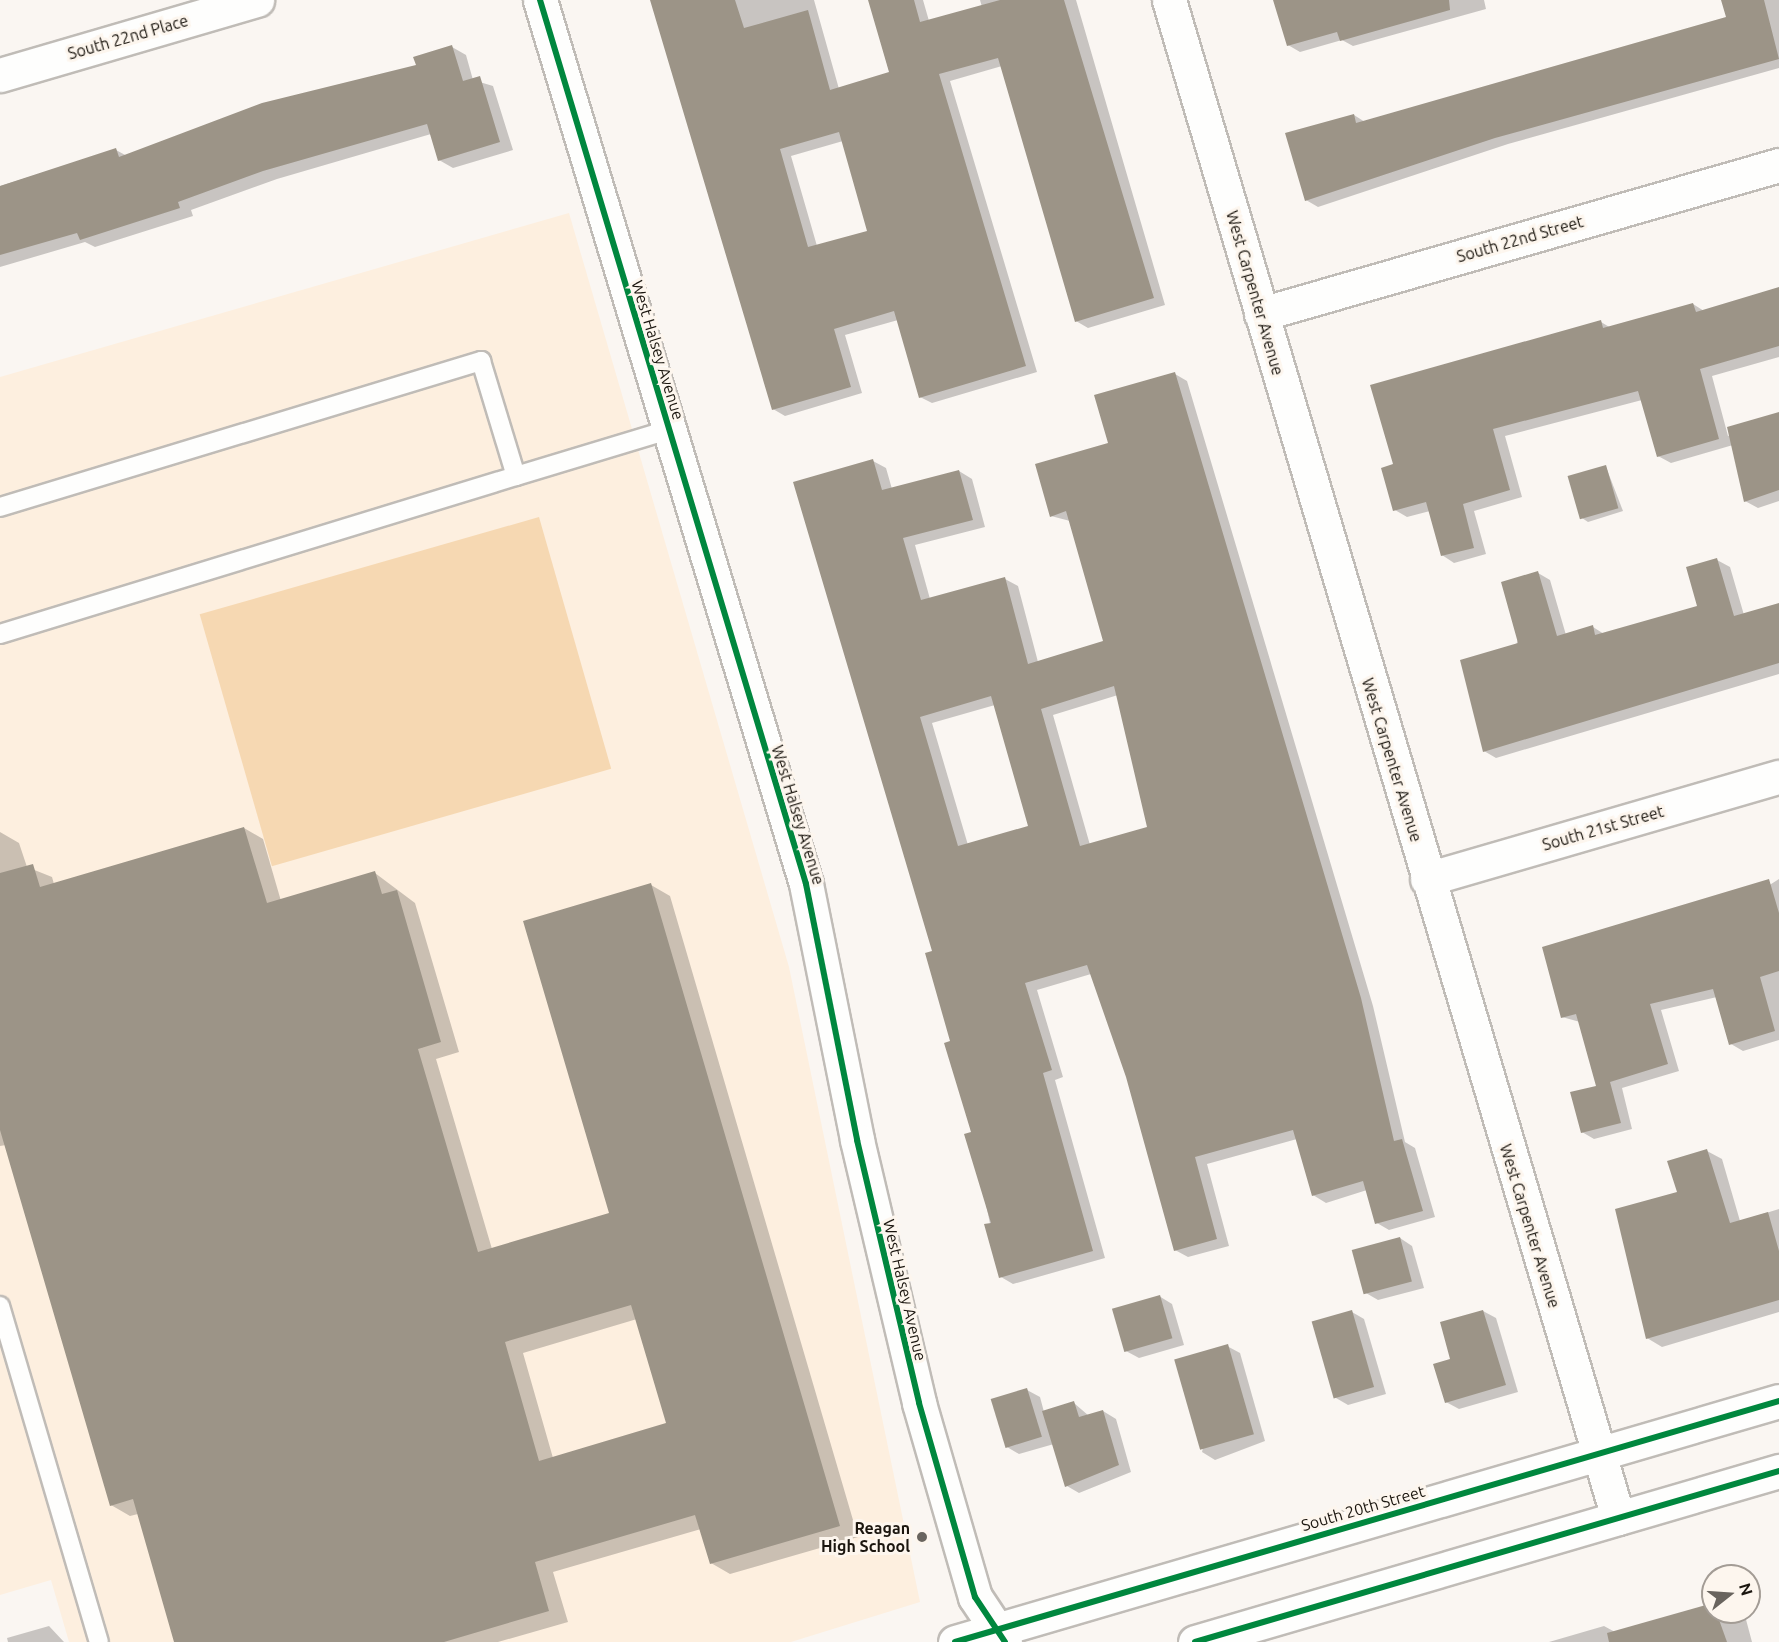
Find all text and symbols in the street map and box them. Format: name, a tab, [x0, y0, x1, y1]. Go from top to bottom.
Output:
street label: South 22nd Place	[66, 11, 190, 63]
street label: West Carpenter Avenue	[1222, 208, 1288, 378]
street label: South 22nd Street	[1454, 212, 1586, 266]
street label: West Halsey Avenue	[628, 278, 688, 422]
street label: West Carpenter Avenue	[1358, 676, 1426, 844]
street label: West Halsey Avenue	[768, 743, 828, 887]
street label: South 21st Street	[1540, 801, 1666, 855]
street label: West Carpenter Avenue	[1496, 1142, 1564, 1310]
street label: West Halsey Avenue	[879, 1217, 931, 1363]
street label: South 20th Street	[1299, 1481, 1427, 1535]
place label: Reagan High School	[821, 1518, 910, 1556]
marker: Reagan High School	[915, 1530, 929, 1544]
north arrow	[1701, 1564, 1761, 1624]
text: N	[1736, 1581, 1757, 1598]

